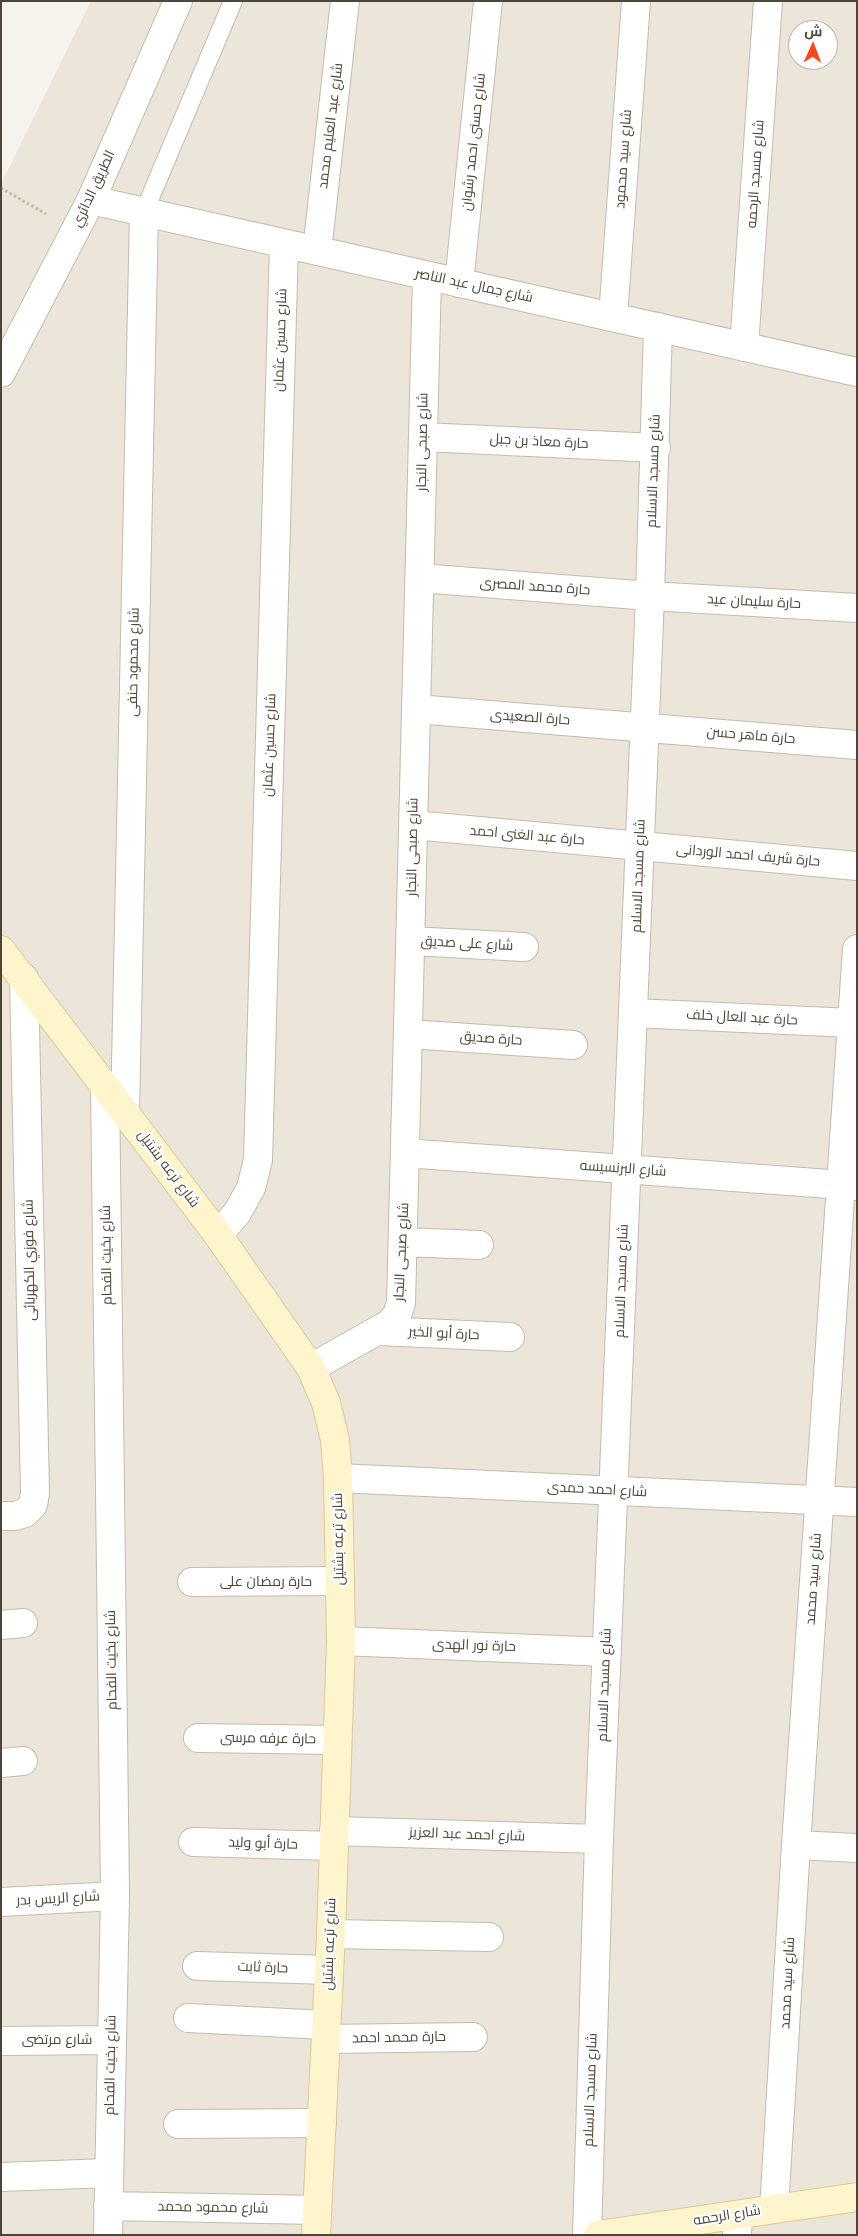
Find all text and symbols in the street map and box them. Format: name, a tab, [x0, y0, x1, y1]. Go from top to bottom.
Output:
north arrow	[788, 20, 838, 70]
text: ش	[804, 22, 823, 40]
street label: شارع عبد العليم محمد	[315, 62, 347, 190]
street label: شارع حسنى احمد رشوان	[458, 72, 490, 212]
street label: شارع سيد محمود	[612, 109, 636, 209]
street label: شارع مسجد الرحمه	[744, 119, 768, 229]
street label: الطريق الدائري	[69, 148, 119, 230]
street label: شارع جمال عبد الناصر	[414, 265, 534, 307]
street label: شارع حسين عثمان	[271, 288, 291, 392]
street label: شارع صبحى النجار	[414, 392, 432, 492]
street label: شارع مسجد الاسلام	[644, 414, 664, 528]
street label: حارة معاذ بن جبل	[489, 431, 589, 453]
street label: حارة محمد المصرى	[479, 575, 591, 599]
street label: حارة سليمان عيد	[707, 591, 801, 613]
street label: شارع محمود حنفى	[125, 607, 143, 717]
street label: شارع حسين عثمان	[260, 693, 280, 797]
street label: حارة الصعيدى	[489, 707, 571, 729]
street label: حارة ماهر حسن	[706, 724, 796, 748]
street label: شارع صبحى النجار	[404, 797, 422, 897]
street label: شارع مسجد الاسلام	[629, 819, 649, 933]
street label: حارة عبد الغنى احمد	[469, 823, 585, 849]
street label: حارة شريف احمد الوردانى	[675, 841, 821, 871]
street label: شارع على صديق	[420, 933, 514, 955]
street label: حارة عبد العال خلف	[686, 1007, 798, 1029]
street label: حارة صديق	[459, 1028, 523, 1050]
street label: شارع ترعه بشتيل	[133, 1127, 203, 1211]
street label: شارع البرنسيسه	[579, 1158, 667, 1180]
street label: شارع فوزي الكهربائى	[21, 1199, 39, 1321]
street label: شارع صبحى النجار	[391, 1202, 413, 1302]
street label: شارع بخيت الفحام	[98, 1205, 116, 1305]
street label: شارع مسجد الاسلام	[612, 1224, 632, 1338]
street label: حارة أبو الخير	[408, 1324, 480, 1344]
street label: شارع احمد حمدى	[546, 1479, 648, 1501]
street label: شارع ترعه بشتيل	[330, 1493, 348, 1585]
street label: شارع سيد محمد	[802, 1532, 826, 1626]
street label: حارة رمضان على	[220, 1574, 312, 1590]
street label: شارع بخيت الفحام	[103, 1610, 121, 1710]
street label: شارع مسجد الاسلام	[595, 1628, 615, 1742]
street label: حارة نور الهدى	[432, 1636, 516, 1656]
street label: حارة عرفه مرسى	[220, 1730, 316, 1748]
street label: شارع احمد عبد العزيز	[409, 1825, 525, 1845]
street label: حارة أبو وليد	[228, 1834, 298, 1854]
street label: شارع الريس بدر	[16, 1888, 100, 1910]
street label: شارع ترعه بشتيل	[320, 1897, 340, 1991]
street label: شارع سيد محمد	[777, 1937, 799, 2029]
street label: حارة ثابت	[237, 1959, 289, 1977]
street label: شارع بخيت الفحام	[102, 2015, 120, 2115]
street label: حارة محمد احمد	[352, 2029, 446, 2047]
street label: شارع مرتضى	[22, 2032, 92, 2048]
street label: شارع مسجد الاسلام	[581, 2033, 601, 2147]
street label: شارع محمود محمد	[158, 2199, 268, 2217]
street label: شارع الرحمه	[692, 2202, 762, 2230]

